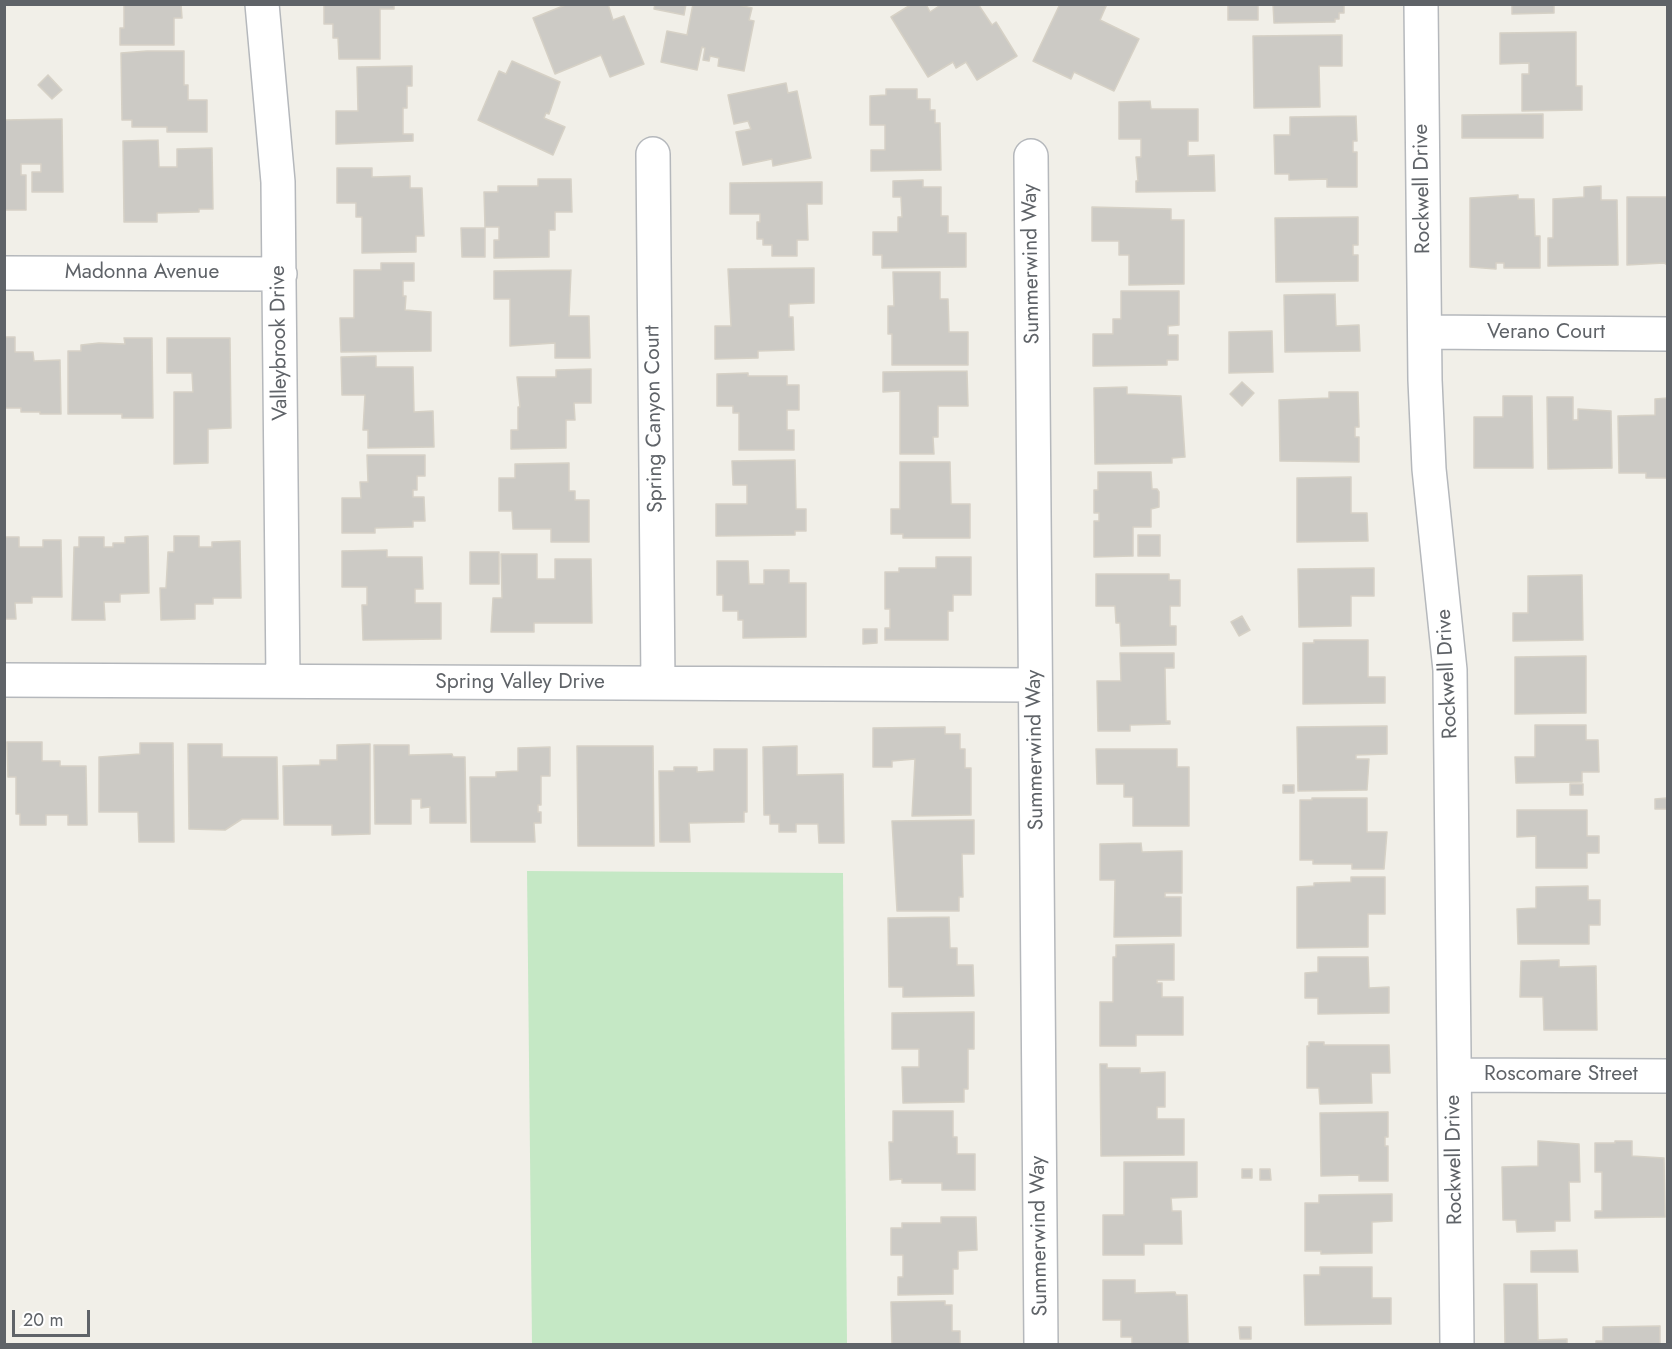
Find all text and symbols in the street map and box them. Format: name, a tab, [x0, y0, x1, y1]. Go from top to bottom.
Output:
street label: Rockwell Drive	[1409, 124, 1437, 254]
street label: Summerwind Way	[1018, 183, 1046, 345]
street label: Madonna Avenue	[65, 260, 219, 286]
street label: Valleybrook Drive	[266, 265, 294, 421]
street label: Verano Court	[1487, 320, 1605, 346]
street label: Spring Canyon Court	[641, 325, 669, 513]
street label: Rockwell Drive	[1432, 608, 1464, 740]
street label: Summerwind Way	[1022, 669, 1050, 831]
street label: Spring Valley Drive	[435, 670, 605, 696]
street label: Roscomare Street	[1484, 1062, 1638, 1088]
street label: Rockwell Drive	[1441, 1095, 1469, 1225]
street label: Summerwind Way	[1026, 1155, 1054, 1317]
scale bar	[15, 1298, 93, 1336]
text: 20 m	[23, 1307, 63, 1333]

